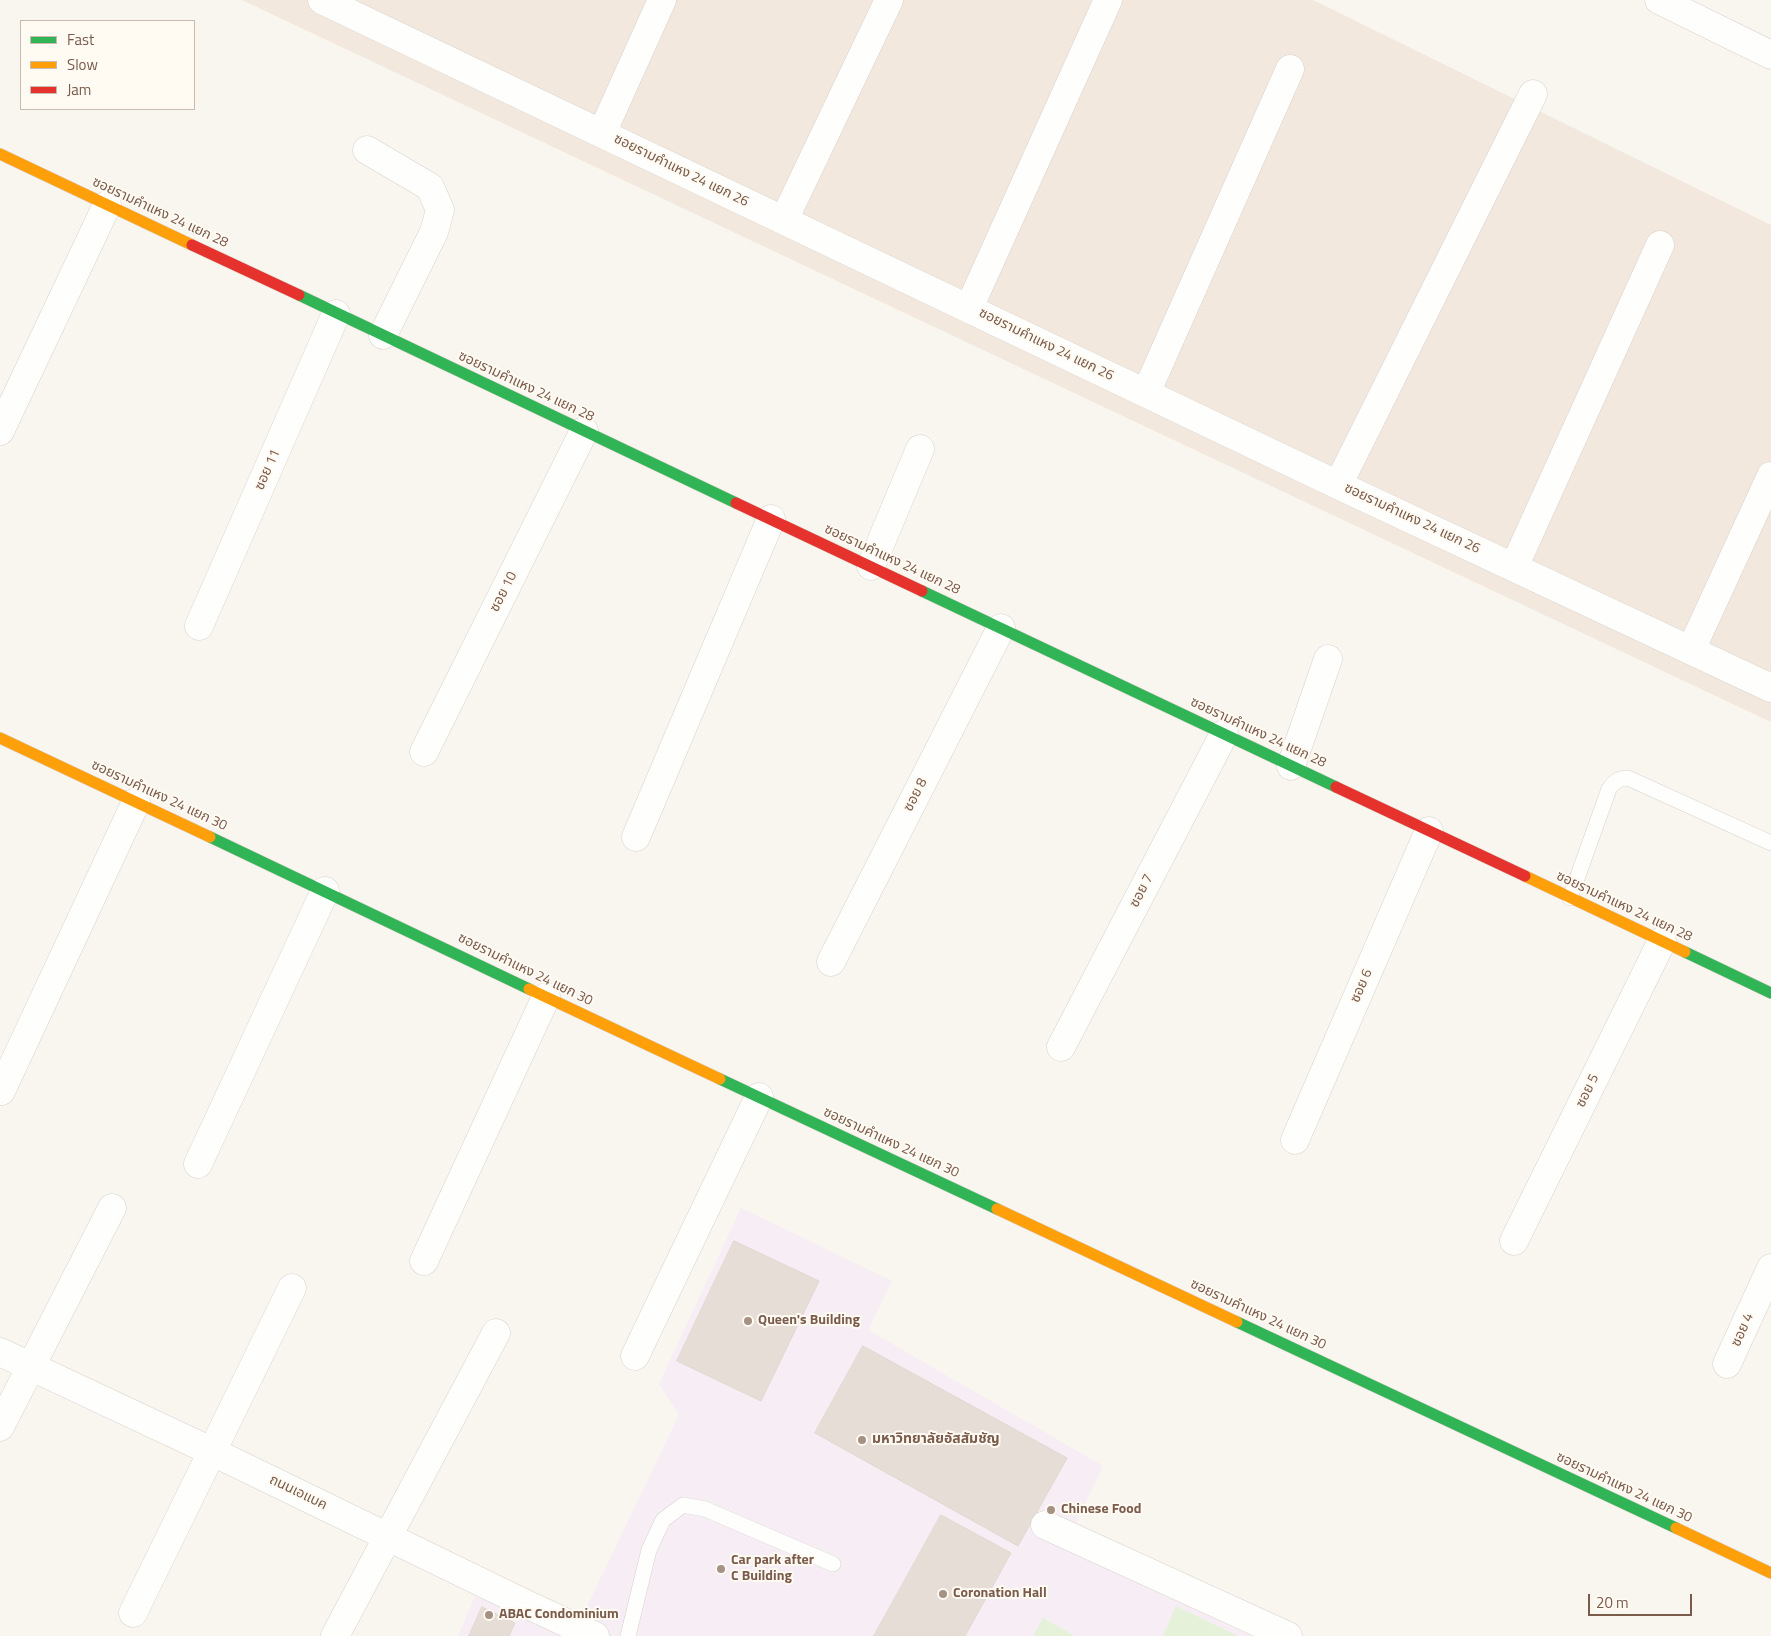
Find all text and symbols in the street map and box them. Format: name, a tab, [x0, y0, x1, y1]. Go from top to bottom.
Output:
legend	[20, 20, 195, 110]
text: Fast	[67, 28, 94, 51]
text: Slow	[67, 53, 98, 76]
text: Jam	[67, 78, 91, 101]
street label: ซอยรามคำแหง 24 แยก 26	[611, 131, 751, 211]
street label: ซอยรามคำแหง 24 แยก 28	[89, 174, 231, 252]
street label: ซอยรามคำแหง 24 แยก 26	[976, 305, 1116, 385]
street label: ซอยรามคำแหง 24 แยก 28	[455, 348, 597, 426]
street label: ซอย 11	[252, 447, 284, 493]
street label: ซอยรามคำแหง 24 แยก 26	[1341, 480, 1483, 558]
street label: ซอยรามคำแหง 24 แยก 28	[821, 521, 963, 599]
street label: ซอย 10	[487, 569, 521, 615]
street label: ซอยรามคำแหง 24 แยก 28	[1187, 694, 1329, 772]
street label: ซอยรามคำแหง 24 แยก 30	[88, 757, 230, 835]
street label: ซอย 8	[901, 776, 931, 814]
street label: ซอยรามคำแหง 24 แยก 28	[1553, 868, 1695, 946]
street label: ซอย 7	[1127, 872, 1157, 910]
street label: ซอยรามคำแหง 24 แยก 30	[455, 930, 595, 1010]
street label: ซอย 6	[1347, 967, 1377, 1005]
street label: ซอย 5	[1573, 1072, 1603, 1110]
street label: ซอยรามคำแหง 24 แยก 30	[820, 1104, 962, 1182]
street label: ซอยรามคำแหง 24 แยก 30	[1187, 1276, 1329, 1354]
street label: ซอย 4	[1728, 1311, 1758, 1349]
place label: Queen's Building	[758, 1313, 860, 1329]
marker: Queen's Building	[742, 1315, 754, 1327]
place label: มหาวิทยาลัยอัสสัมชัญ	[872, 1432, 1000, 1448]
marker: มหาวิทยาลัยอัสสัมชัญ	[856, 1434, 868, 1446]
street label: ซอยรามคำแหง 24 แยก 30	[1553, 1449, 1695, 1527]
street label: ถนนเอแบค	[266, 1472, 330, 1514]
place label: Chinese Food	[1061, 1502, 1141, 1518]
marker: Chinese Food	[1045, 1504, 1057, 1516]
place label: Car park after C Building	[731, 1553, 814, 1585]
marker: Car park after C Building	[715, 1563, 727, 1575]
scale bar	[1591, 1584, 1695, 1616]
place label: Coronation Hall	[953, 1586, 1047, 1602]
marker: Coronation Hall	[937, 1588, 949, 1600]
text: 20 m	[1596, 1591, 1629, 1614]
place label: ABAC Condominium	[499, 1607, 619, 1623]
marker: ABAC Condominium	[483, 1609, 495, 1621]

